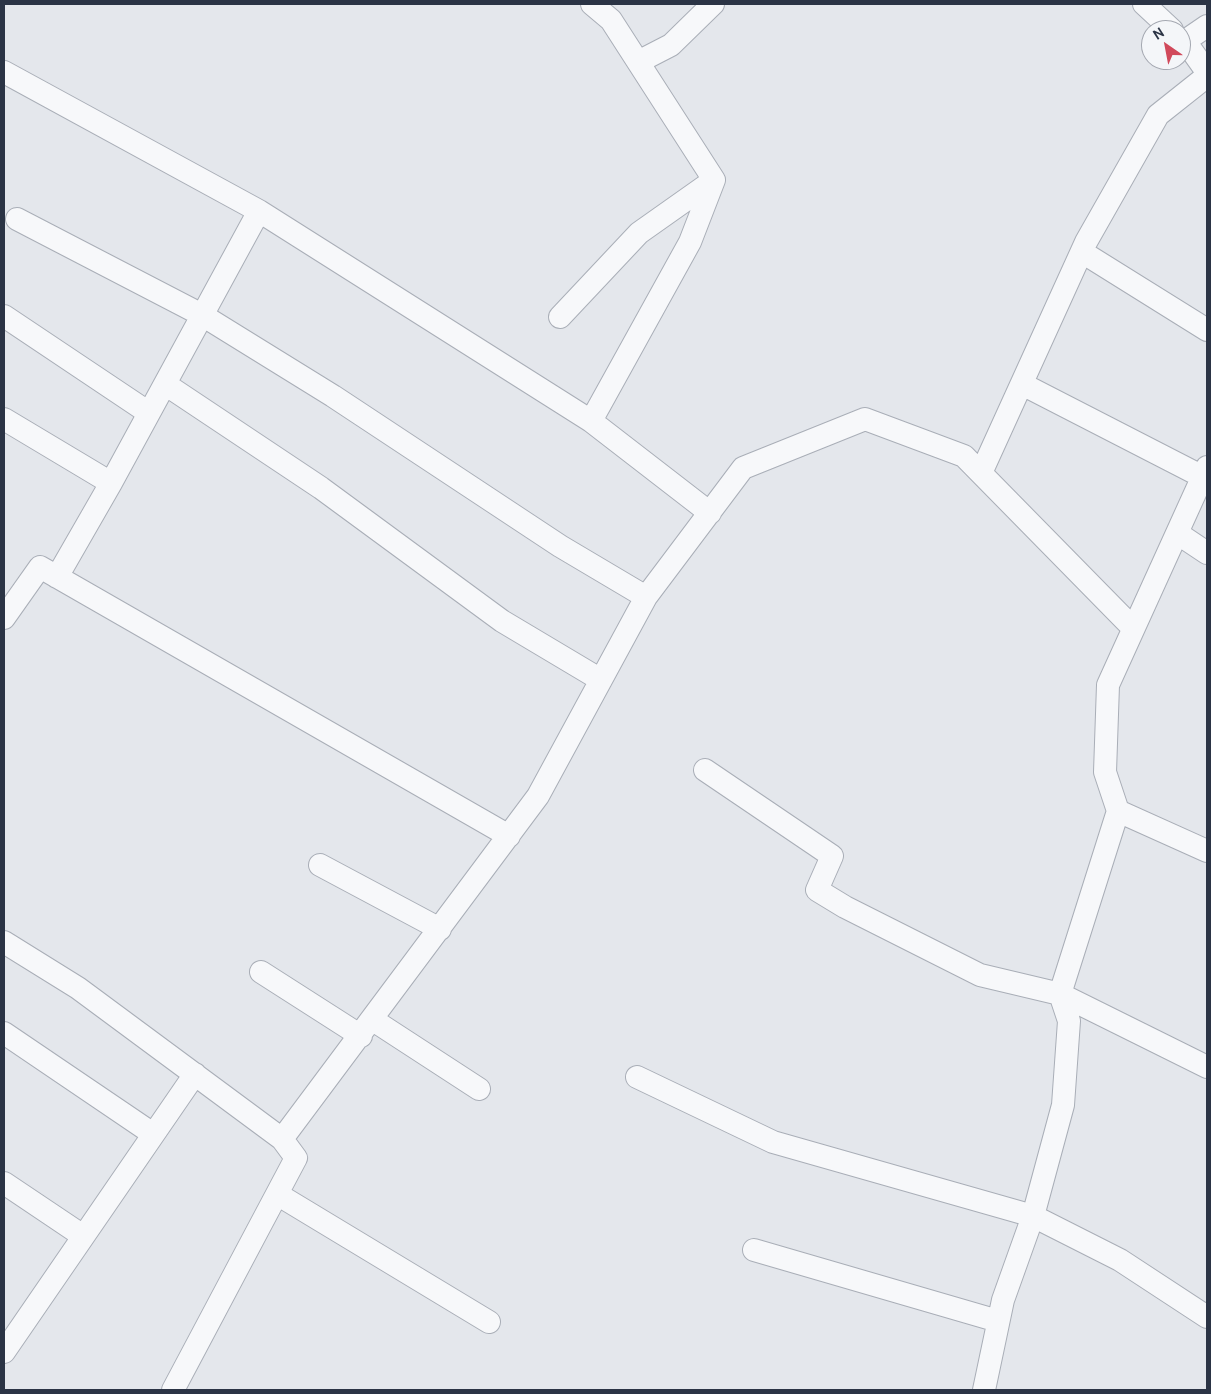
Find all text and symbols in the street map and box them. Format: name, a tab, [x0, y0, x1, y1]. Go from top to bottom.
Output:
north arrow	[1141, 20, 1191, 70]
text: N	[1149, 23, 1167, 44]

